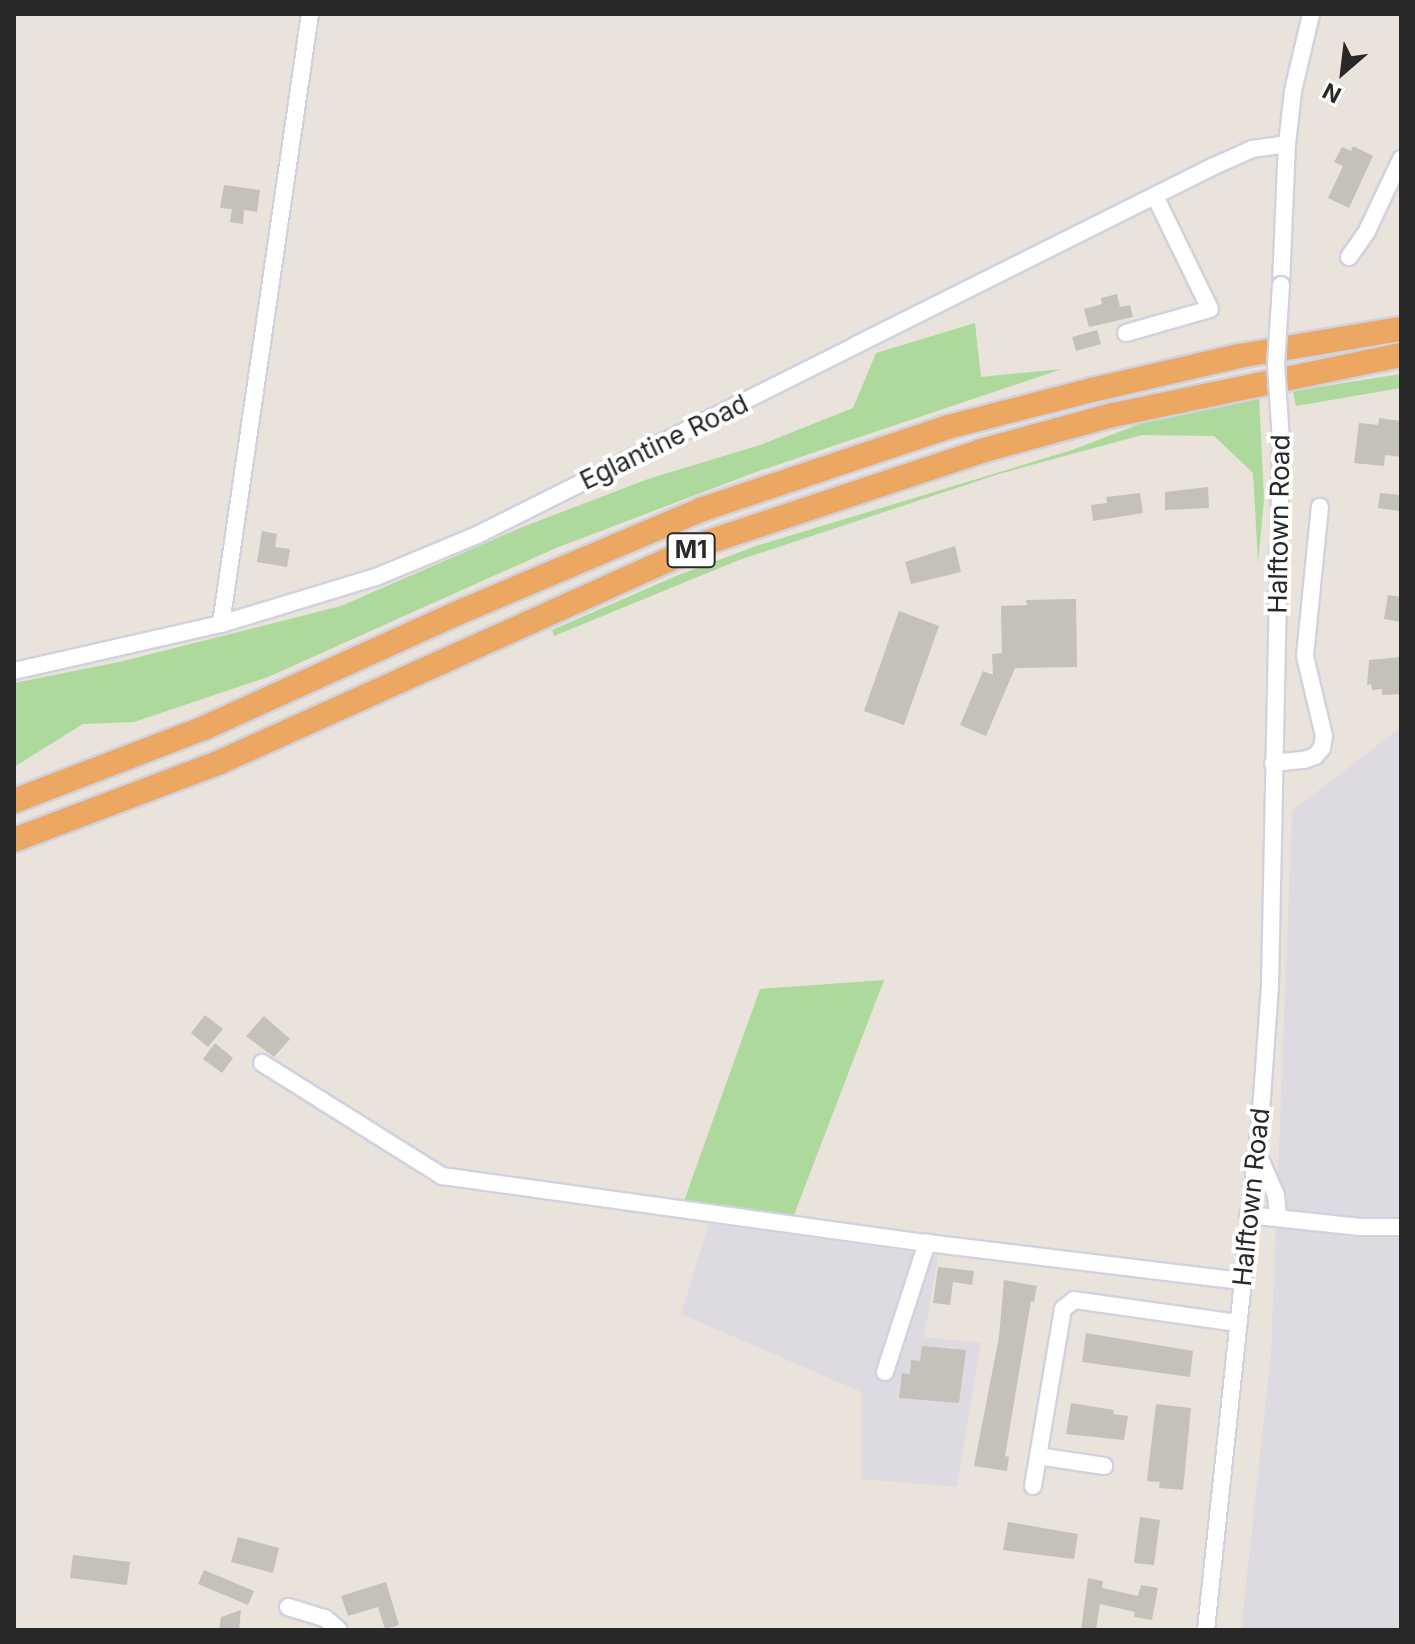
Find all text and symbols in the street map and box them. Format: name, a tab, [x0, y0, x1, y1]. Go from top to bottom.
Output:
north arrow	[1303, 32, 1383, 112]
text: N	[1318, 78, 1345, 109]
street label: Eglantine Road	[575, 388, 753, 496]
street label: Halftown Road	[1262, 434, 1296, 614]
road number: M1	[665, 530, 717, 570]
street label: Halftown Road	[1226, 1106, 1276, 1288]

